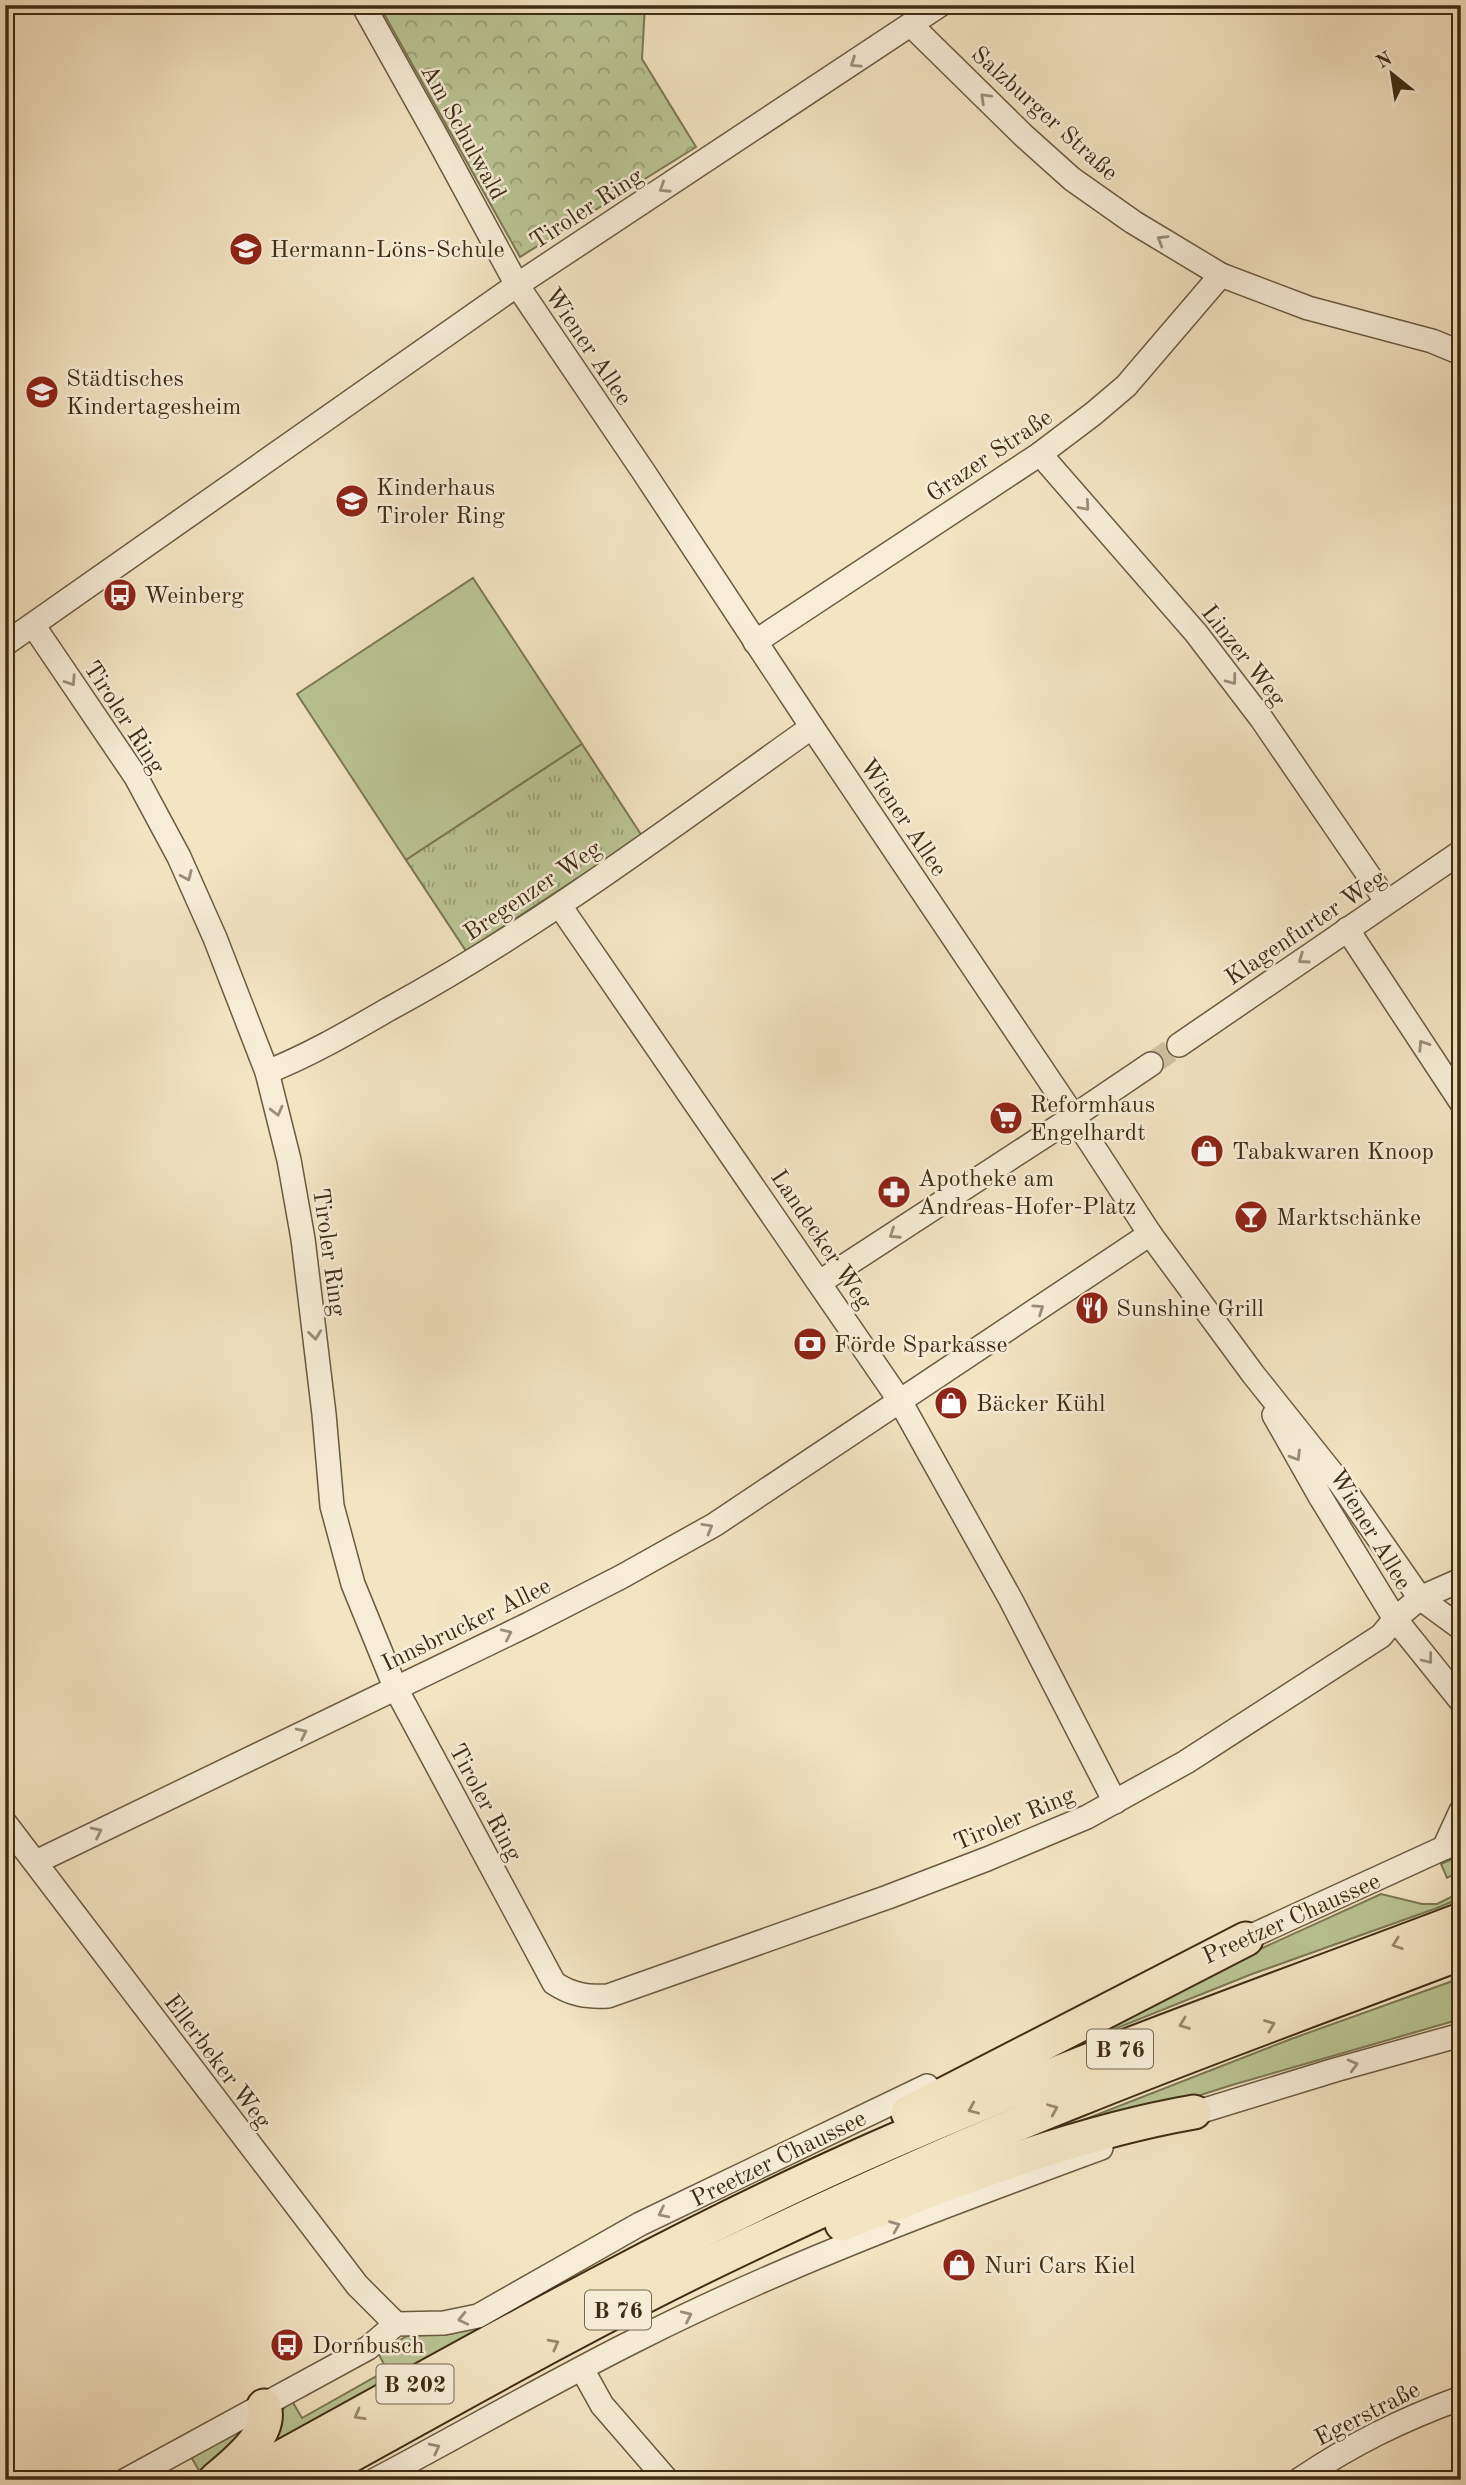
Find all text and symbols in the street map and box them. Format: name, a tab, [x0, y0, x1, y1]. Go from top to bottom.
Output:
north arrow	[1358, 38, 1428, 108]
street label: Salzburger Straße	[966, 43, 1122, 186]
text: N	[1374, 49, 1396, 73]
one-way arrow	[850, 55, 863, 67]
street label: Am Schulwald	[415, 61, 509, 205]
one-way arrow	[981, 94, 994, 107]
street label: Tiroler Ring	[526, 164, 648, 255]
one-way arrow	[659, 180, 672, 193]
school or university icon: Hermann-Löns-Schule	[227, 230, 265, 268]
one-way arrow	[1157, 235, 1170, 248]
place label: Hermann-Löns-Schule	[270, 239, 504, 263]
street label: Wiener Allee	[539, 284, 635, 410]
place label: Städtisches Kindertagesheim	[66, 368, 241, 420]
school or university icon: Städtisches Kindertagesheim	[23, 373, 61, 411]
street label: Grazer Straße	[923, 406, 1057, 507]
place label: Kinderhaus Tiroler Ring	[376, 477, 505, 529]
school or university icon: Kinderhaus Tiroler Ring	[333, 482, 371, 520]
one-way arrow	[1077, 498, 1089, 511]
bus stop icon: Weinberg	[101, 576, 139, 614]
place label: Weinberg	[144, 585, 244, 609]
street label: Linzer Weg	[1196, 601, 1289, 711]
street label: Tiroler Ring	[78, 657, 169, 779]
one-way arrow	[1223, 672, 1236, 684]
one-way arrow	[63, 673, 75, 686]
street label: Wiener Allee	[854, 755, 950, 881]
street label: Bregenzer Weg	[460, 837, 606, 946]
street label: Klagenfurter Weg	[1222, 866, 1391, 991]
one-way arrow	[179, 869, 193, 881]
one-way arrow	[1298, 951, 1311, 963]
one-way arrow	[1418, 1040, 1431, 1053]
place label: Reformhaus Engelhardt	[1030, 1094, 1155, 1146]
supermarket icon: Reformhaus Engelhardt	[987, 1099, 1025, 1137]
one-way arrow	[269, 1105, 283, 1117]
shop icon: Tabakwaren Knoop	[1188, 1132, 1226, 1170]
place label: Tabakwaren Knoop	[1232, 1141, 1434, 1165]
street label: Landecker Weg	[765, 1166, 876, 1314]
place label: Apotheke am Andreas-Hofer-Platz	[918, 1168, 1136, 1220]
pharmacy icon: Apotheke am Andreas-Hofer-Platz	[875, 1173, 913, 1211]
street label: Tiroler Ring	[307, 1187, 349, 1318]
bar icon: Marktschänke	[1232, 1198, 1270, 1236]
place label: Marktschänke	[1276, 1207, 1421, 1231]
one-way arrow	[888, 1226, 901, 1239]
restaurant icon: Sunshine Grill	[1073, 1289, 1111, 1327]
place label: Sunshine Grill	[1116, 1298, 1264, 1322]
one-way arrow	[1031, 1304, 1044, 1317]
bank icon: Förde Sparkasse	[791, 1325, 829, 1363]
one-way arrow	[307, 1330, 322, 1341]
place label: Förde Sparkasse	[834, 1334, 1007, 1358]
shop icon: Bäcker Kühl	[932, 1384, 970, 1422]
place label: Bäcker Kühl	[976, 1393, 1105, 1417]
one-way arrow	[1288, 1449, 1301, 1462]
street label: Wiener Allee	[1324, 1466, 1415, 1595]
one-way arrow	[701, 1523, 713, 1536]
street label: Innsbrucker Allee	[379, 1575, 555, 1677]
one-way arrow	[500, 1628, 512, 1642]
one-way arrow	[1420, 1652, 1433, 1664]
one-way arrow	[295, 1727, 307, 1741]
street label: Tiroler Ring	[443, 1740, 525, 1866]
street label: Tiroler Ring	[951, 1784, 1079, 1856]
one-way arrow	[90, 1827, 102, 1841]
street label: Preetzer Chaussee	[1199, 1870, 1384, 1970]
one-way arrow	[1391, 1936, 1403, 1950]
street label: Ellerbeker Weg	[158, 1991, 274, 2134]
one-way arrow	[1178, 2015, 1190, 2029]
one-way arrow	[1263, 2019, 1275, 2033]
road number: B 76	[1087, 2030, 1153, 2068]
one-way arrow	[1347, 2059, 1359, 2073]
one-way arrow	[967, 2100, 979, 2114]
one-way arrow	[1046, 2103, 1058, 2117]
street label: Preetzer Chaussee	[688, 2107, 870, 2213]
one-way arrow	[658, 2205, 670, 2219]
one-way arrow	[889, 2220, 901, 2234]
shop icon: Nuri Cars Kiel	[940, 2246, 978, 2284]
place label: Nuri Cars Kiel	[984, 2255, 1135, 2279]
road number: B 76	[585, 2290, 651, 2330]
one-way arrow	[679, 2310, 692, 2324]
one-way arrow	[457, 2311, 469, 2326]
bus stop icon: Dornbusch	[268, 2326, 306, 2364]
place label: Dornbusch	[312, 2335, 424, 2359]
one-way arrow	[547, 2339, 559, 2352]
road number: B 202	[376, 2364, 453, 2404]
street label: Egerstraße	[1311, 2378, 1424, 2451]
one-way arrow	[354, 2406, 366, 2420]
one-way arrow	[428, 2443, 440, 2457]

